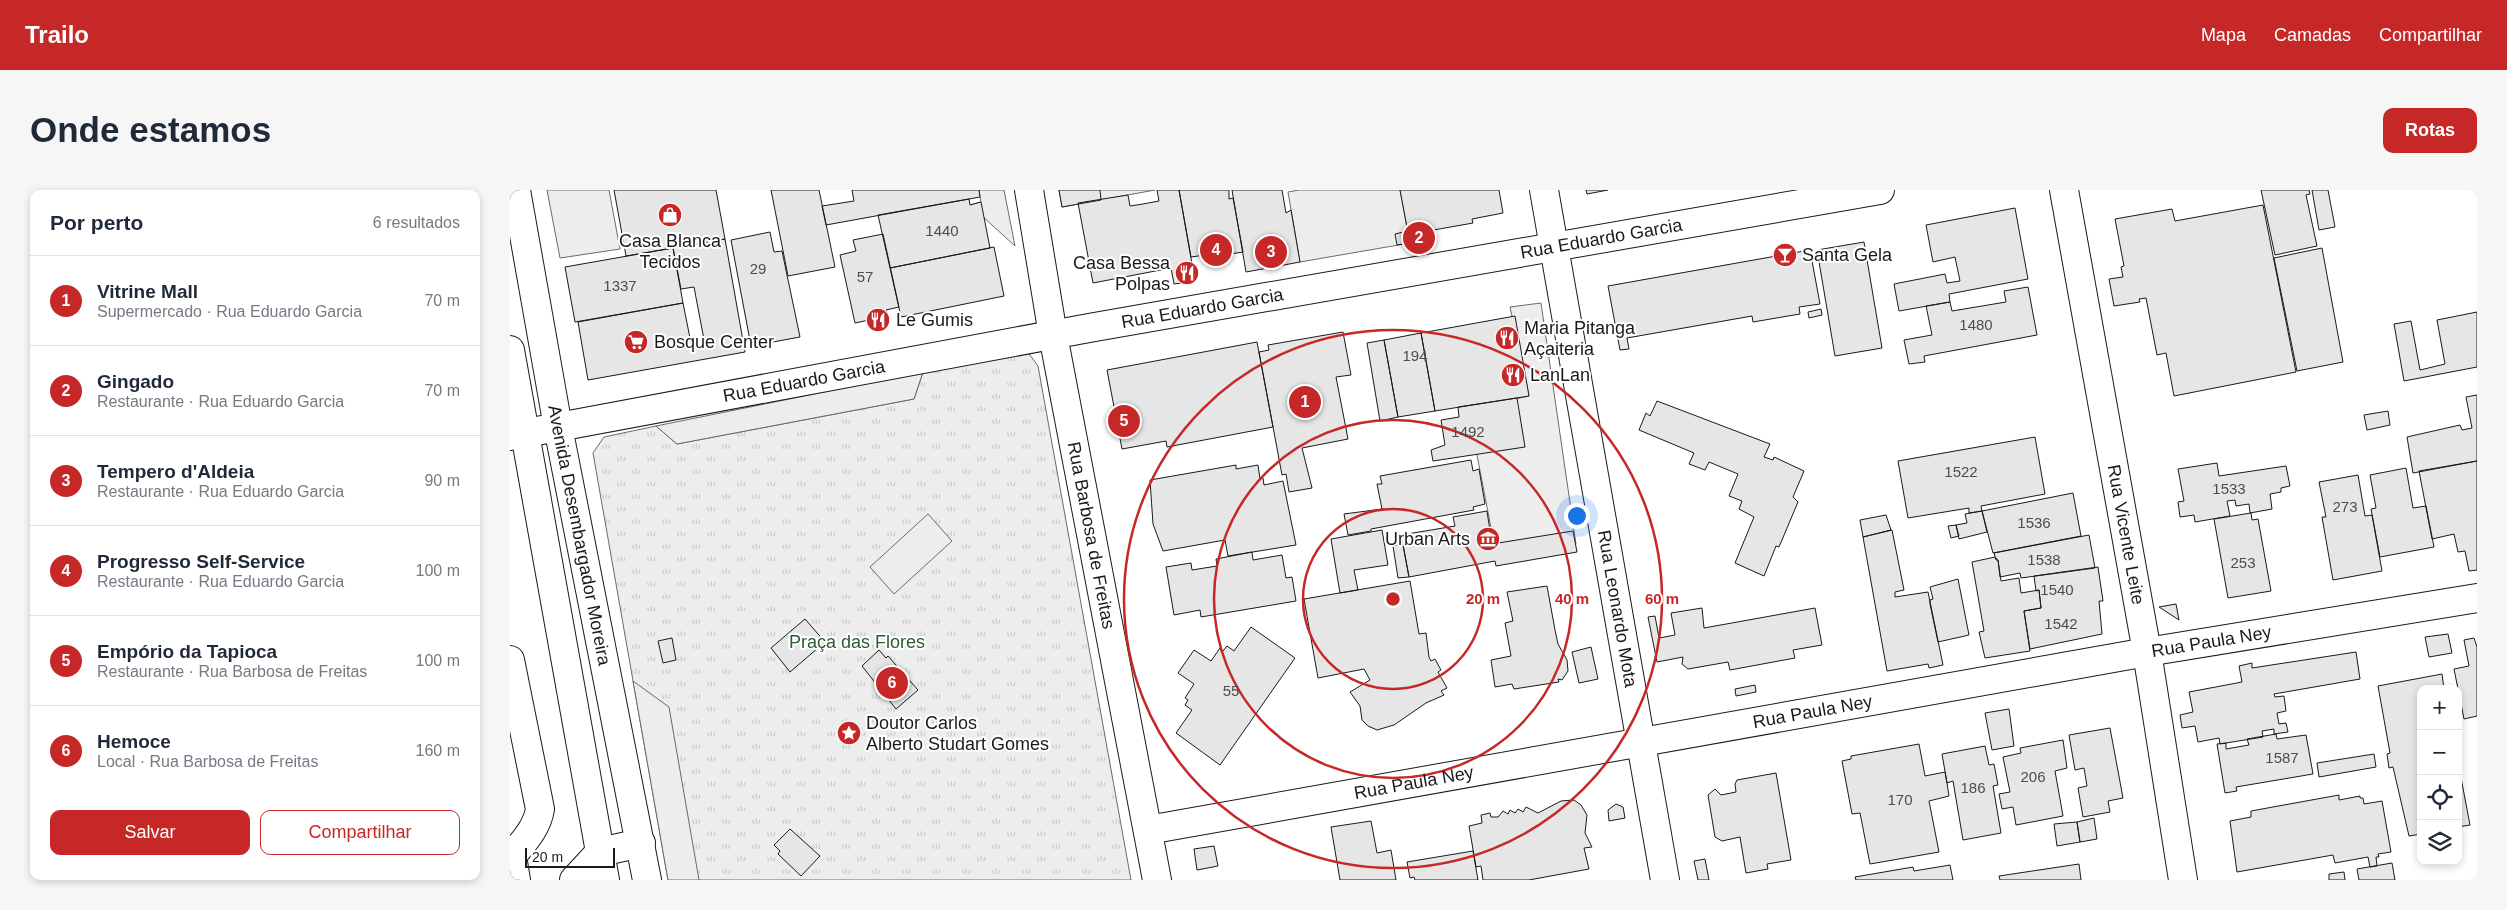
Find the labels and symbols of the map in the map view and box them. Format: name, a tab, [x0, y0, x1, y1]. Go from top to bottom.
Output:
shop icon: Casa Blanca Tecidos	[657, 202, 683, 228]
street label: Rua Eduardo Garcia	[1519, 214, 1685, 263]
pin: 2	[1403, 219, 1435, 257]
house number: 1440	[925, 222, 959, 239]
place label: Casa Blanca Tecidos	[619, 231, 722, 272]
pin: 4	[1200, 231, 1232, 269]
pin: 3	[1255, 233, 1287, 271]
bar icon: Santa Gela	[1772, 242, 1798, 268]
place label: Santa Gela	[1802, 245, 1893, 265]
place label: Casa Bessa Polpas	[1073, 253, 1171, 294]
house number: 29	[750, 260, 766, 277]
restaurant icon: Casa Bessa Polpas	[1174, 260, 1200, 286]
house number: 57	[857, 268, 873, 285]
house number: 1337	[603, 277, 637, 294]
street label: Rua Eduardo Garcia	[1120, 284, 1286, 332]
restaurant icon: Le Gumis	[865, 307, 891, 333]
place label: Le Gumis	[896, 310, 973, 330]
house number: 1480	[1959, 316, 1993, 333]
place label: Maria Pitanga Açaiteria	[1524, 318, 1636, 359]
restaurant icon: Maria Pitanga Açaiteria	[1494, 325, 1520, 351]
supermarket icon: Bosque Center	[623, 329, 649, 355]
place label: Bosque Center	[654, 332, 774, 352]
house number: 194	[1402, 347, 1428, 364]
street label: Rua Eduardo Garcia	[721, 356, 887, 406]
restaurant icon: LanLan	[1500, 362, 1526, 388]
place label: LanLan	[1530, 365, 1590, 385]
pin: 1	[1289, 383, 1321, 421]
pin: 5	[1108, 402, 1140, 440]
street label: Avenida Desembargador Moreira	[544, 403, 615, 668]
house number: 1492	[1451, 423, 1485, 440]
street label: Rua Barbosa de Freitas	[1064, 440, 1119, 631]
house number: 1522	[1944, 463, 1978, 480]
street label: Rua Vicente Leite	[2104, 463, 2148, 606]
house number: 1533	[2212, 480, 2246, 497]
house number: 273	[2332, 498, 2358, 515]
your location	[1564, 503, 1590, 529]
house number: 1536	[2017, 514, 2051, 531]
museum icon: Urban Arts	[1475, 526, 1501, 552]
street label: Rua Leonardo Mota	[1594, 528, 1641, 690]
place label: Urban Arts	[1385, 529, 1470, 549]
house number: 1538	[2027, 551, 2061, 568]
house number: 253	[2230, 554, 2256, 571]
house number: 1540	[2040, 581, 2074, 598]
centre of rings	[1384, 590, 1402, 608]
text: 20 m	[1466, 590, 1500, 607]
text: 40 m	[1555, 590, 1589, 607]
text: 60 m	[1645, 590, 1679, 607]
house number: 1542	[2044, 615, 2078, 632]
street label: Rua Paula Ney	[2150, 622, 2273, 661]
park label: Praça das Flores	[789, 632, 925, 652]
pin: 6	[876, 664, 908, 702]
house number: 55	[1223, 682, 1239, 699]
street label: Rua Paula Ney	[1751, 691, 1874, 732]
place label: Doutor Carlos Alberto Studart Gomes	[866, 713, 1049, 754]
place icon: Doutor Carlos Alberto Studart Gomes	[836, 720, 862, 746]
house number: 1587	[2265, 749, 2299, 766]
street label: Rua Paula Ney	[1352, 762, 1475, 803]
house number: 206	[2020, 768, 2046, 785]
house number: 186	[1960, 779, 1986, 796]
house number: 170	[1887, 791, 1913, 808]
scale bar	[525, 845, 615, 868]

